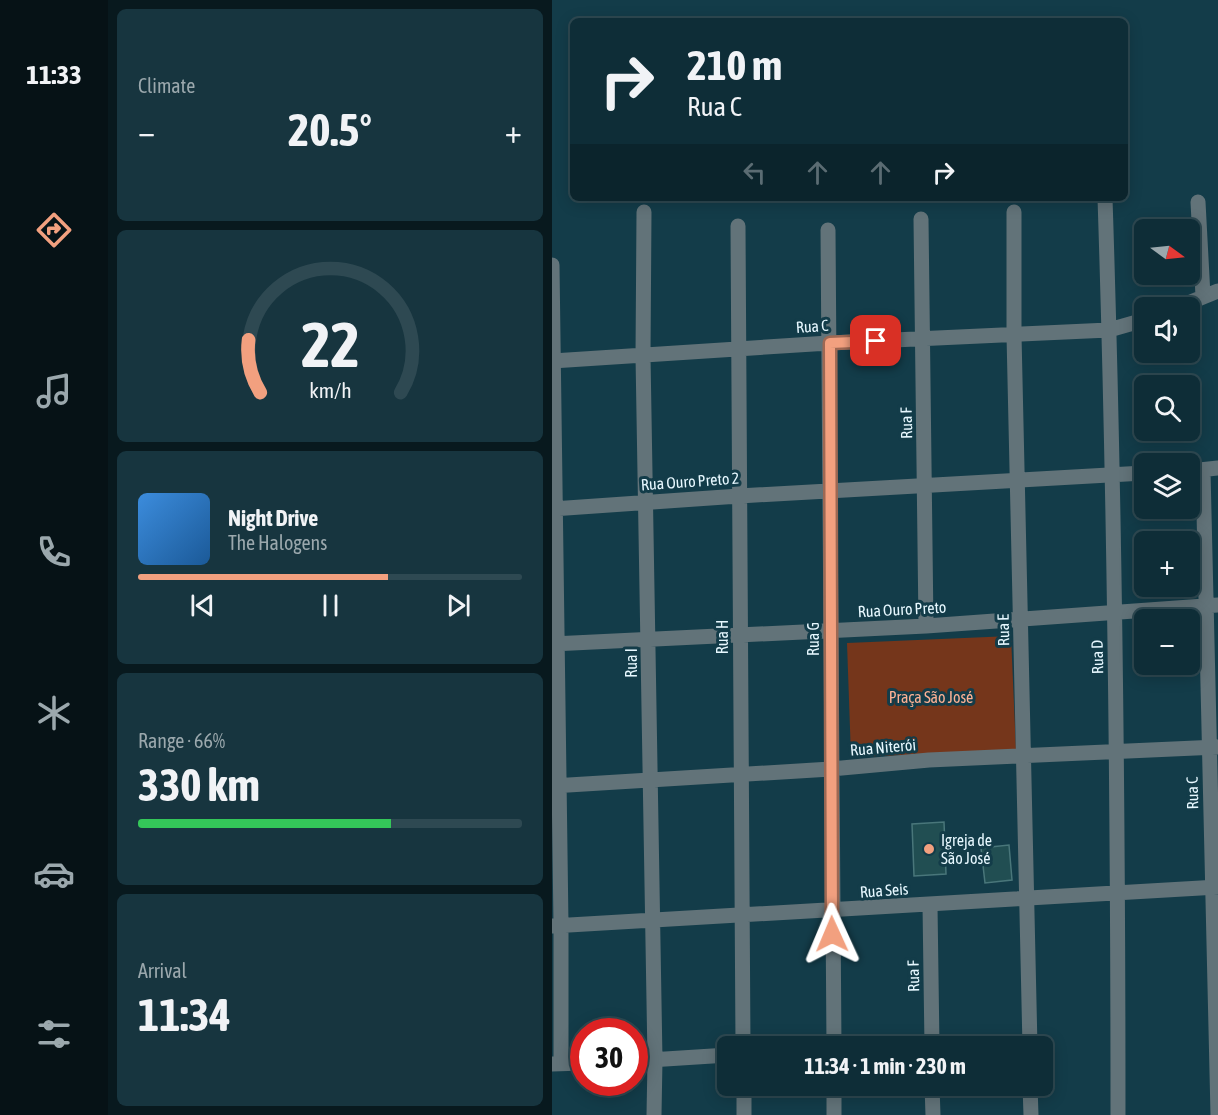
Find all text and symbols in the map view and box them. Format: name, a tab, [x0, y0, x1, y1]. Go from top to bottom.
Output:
text: 210 m	[687, 41, 782, 89]
icon: right	[588, 42, 666, 120]
text: 11:33	[26, 59, 82, 90]
text: Climate	[138, 74, 195, 97]
text: Rua C	[687, 91, 742, 122]
text: 20.5°	[288, 104, 372, 156]
text: −	[138, 112, 155, 150]
text: +	[505, 112, 522, 150]
icon: left	[738, 156, 771, 189]
icon: ahead	[801, 156, 834, 189]
icon: ahead	[864, 156, 897, 189]
icon: right	[927, 156, 960, 189]
icon: directions	[33, 209, 75, 251]
north arrow	[1134, 219, 1200, 285]
map controls	[1134, 219, 1200, 675]
button: sound	[1134, 297, 1200, 363]
text: 22	[301, 309, 359, 380]
pin	[850, 315, 901, 366]
street label: Rua C	[795, 316, 829, 336]
icon: arrive	[859, 324, 892, 357]
icon: music	[33, 370, 75, 412]
button: search	[1134, 375, 1200, 441]
text: km/h	[309, 379, 351, 404]
street label: Rua F	[897, 406, 915, 439]
button: layers	[1134, 453, 1200, 519]
street label: Rua Ouro Preto 2	[640, 469, 740, 493]
text: Night Drive	[228, 505, 318, 531]
icon: phone	[33, 531, 75, 573]
text: The Halogens	[228, 531, 327, 554]
button: +	[1134, 531, 1200, 597]
icon: previous	[186, 589, 219, 622]
icon: pause	[314, 589, 347, 622]
icon: next	[442, 589, 475, 622]
street label: Rua Ouro Preto	[857, 598, 947, 620]
button: −	[1134, 609, 1200, 675]
street label: Rua E	[994, 614, 1012, 646]
street label: Rua H	[713, 620, 731, 654]
street label: Rua G	[804, 622, 822, 656]
street label: Rua D	[1088, 640, 1106, 674]
street label: Rua I	[622, 648, 640, 678]
park label: Praça São José	[889, 688, 973, 707]
icon: climate	[33, 692, 75, 734]
text: Range · 66%	[138, 729, 225, 752]
street label: Rua Niterói	[849, 735, 917, 759]
text: 330 km	[138, 759, 260, 811]
street label: Rua C	[1183, 777, 1201, 809]
place label: Igreja de São José	[941, 831, 992, 867]
marker: Igreja de São José	[922, 842, 936, 856]
icon: car	[33, 853, 75, 895]
street label: Rua Seis	[859, 879, 909, 901]
position arrow	[800, 902, 864, 966]
text: Arrival	[138, 959, 187, 982]
street label: Rua F	[904, 959, 922, 992]
text: 11:34	[138, 989, 231, 1041]
icon: filters	[33, 1013, 75, 1055]
speed limit sign: 30	[570, 1018, 648, 1096]
text: 11:34 · 1 min · 230 m	[804, 1053, 966, 1079]

